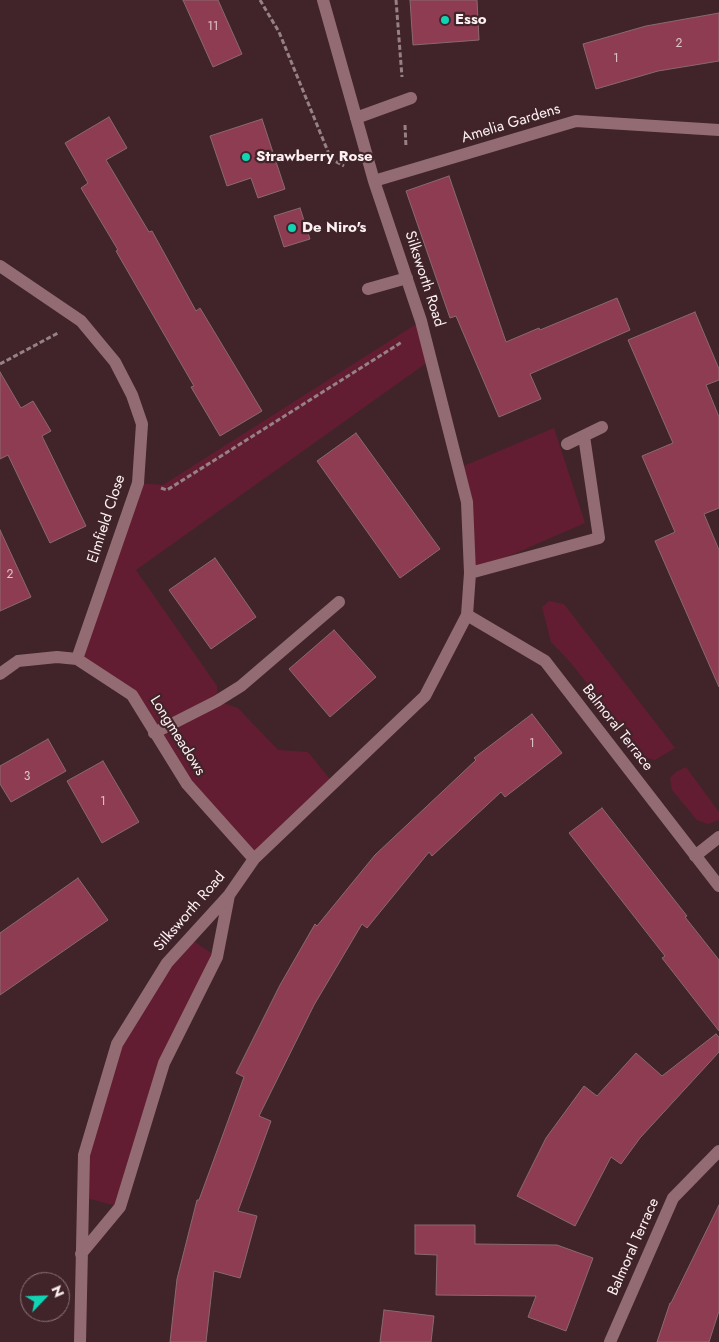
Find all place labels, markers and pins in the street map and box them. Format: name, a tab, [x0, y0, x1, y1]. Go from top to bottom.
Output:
place label: Esso	[455, 11, 487, 29]
marker: Esso	[439, 14, 451, 26]
place label: Strawberry Rose	[256, 148, 373, 166]
marker: Strawberry Rose	[240, 151, 252, 163]
place label: De Niro's	[302, 219, 366, 237]
marker: De Niro's	[286, 222, 298, 234]

